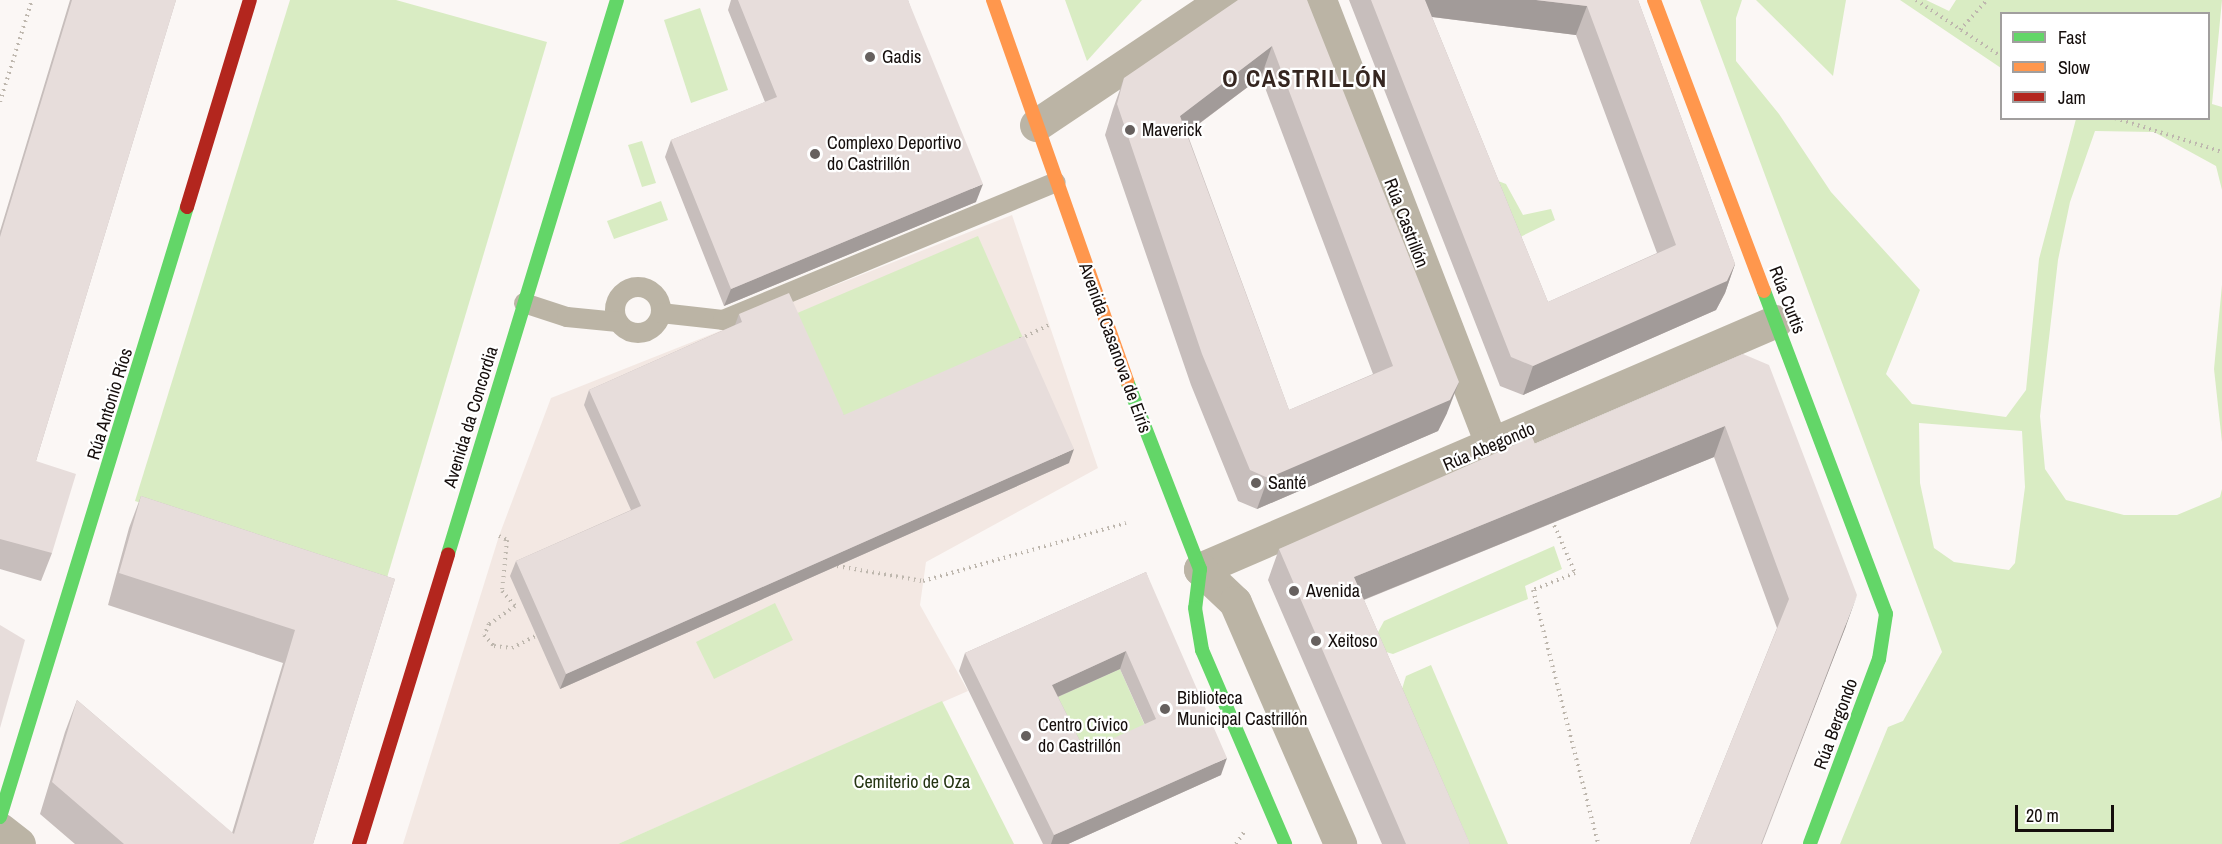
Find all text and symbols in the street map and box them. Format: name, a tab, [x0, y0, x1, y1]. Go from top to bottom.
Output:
legend	[2000, 12, 2210, 120]
text: Fast	[2058, 25, 2086, 50]
place label: Gadis	[882, 46, 921, 68]
marker: Gadis	[863, 50, 877, 64]
text: Slow	[2058, 55, 2090, 80]
district label: O CASTRILLÓN	[1222, 65, 1388, 93]
text: Jam	[2058, 85, 2086, 110]
place label: Maverick	[1142, 119, 1202, 141]
marker: Maverick	[1123, 123, 1137, 137]
place label: Complexo Deportivo do Castrillón	[827, 133, 962, 176]
marker: Complexo Deportivo do Castrillón	[808, 147, 822, 161]
street label: Rúa Castrillón	[1379, 175, 1433, 271]
street label: Avenida Casanova de Eirís	[1074, 260, 1156, 436]
street label: Rúa Curtis	[1764, 263, 1810, 337]
street label: Avenida da Concordia	[439, 344, 503, 490]
street label: Rúa Antonio Ríos	[83, 345, 137, 463]
street label: Rúa Abegondo	[1439, 418, 1539, 476]
place label: Santé	[1268, 472, 1307, 494]
marker: Santé	[1249, 476, 1263, 490]
place label: Avenida	[1306, 580, 1360, 602]
marker: Avenida	[1287, 584, 1301, 598]
place label: Xeitoso	[1328, 630, 1378, 652]
marker: Xeitoso	[1309, 634, 1323, 648]
street label: Rúa Bergondo	[1810, 676, 1862, 772]
place label: Biblioteca Municipal Castrillón	[1177, 688, 1307, 730]
marker: Biblioteca Municipal Castrillón	[1158, 702, 1172, 716]
place label: Centro Cívico do Castrillón	[1038, 715, 1128, 758]
marker: Centro Cívico do Castrillón	[1019, 729, 1033, 743]
park label: Cemiterio de Oza	[854, 771, 970, 793]
scale bar	[2018, 793, 2117, 831]
text: 20 m	[2026, 803, 2059, 828]

